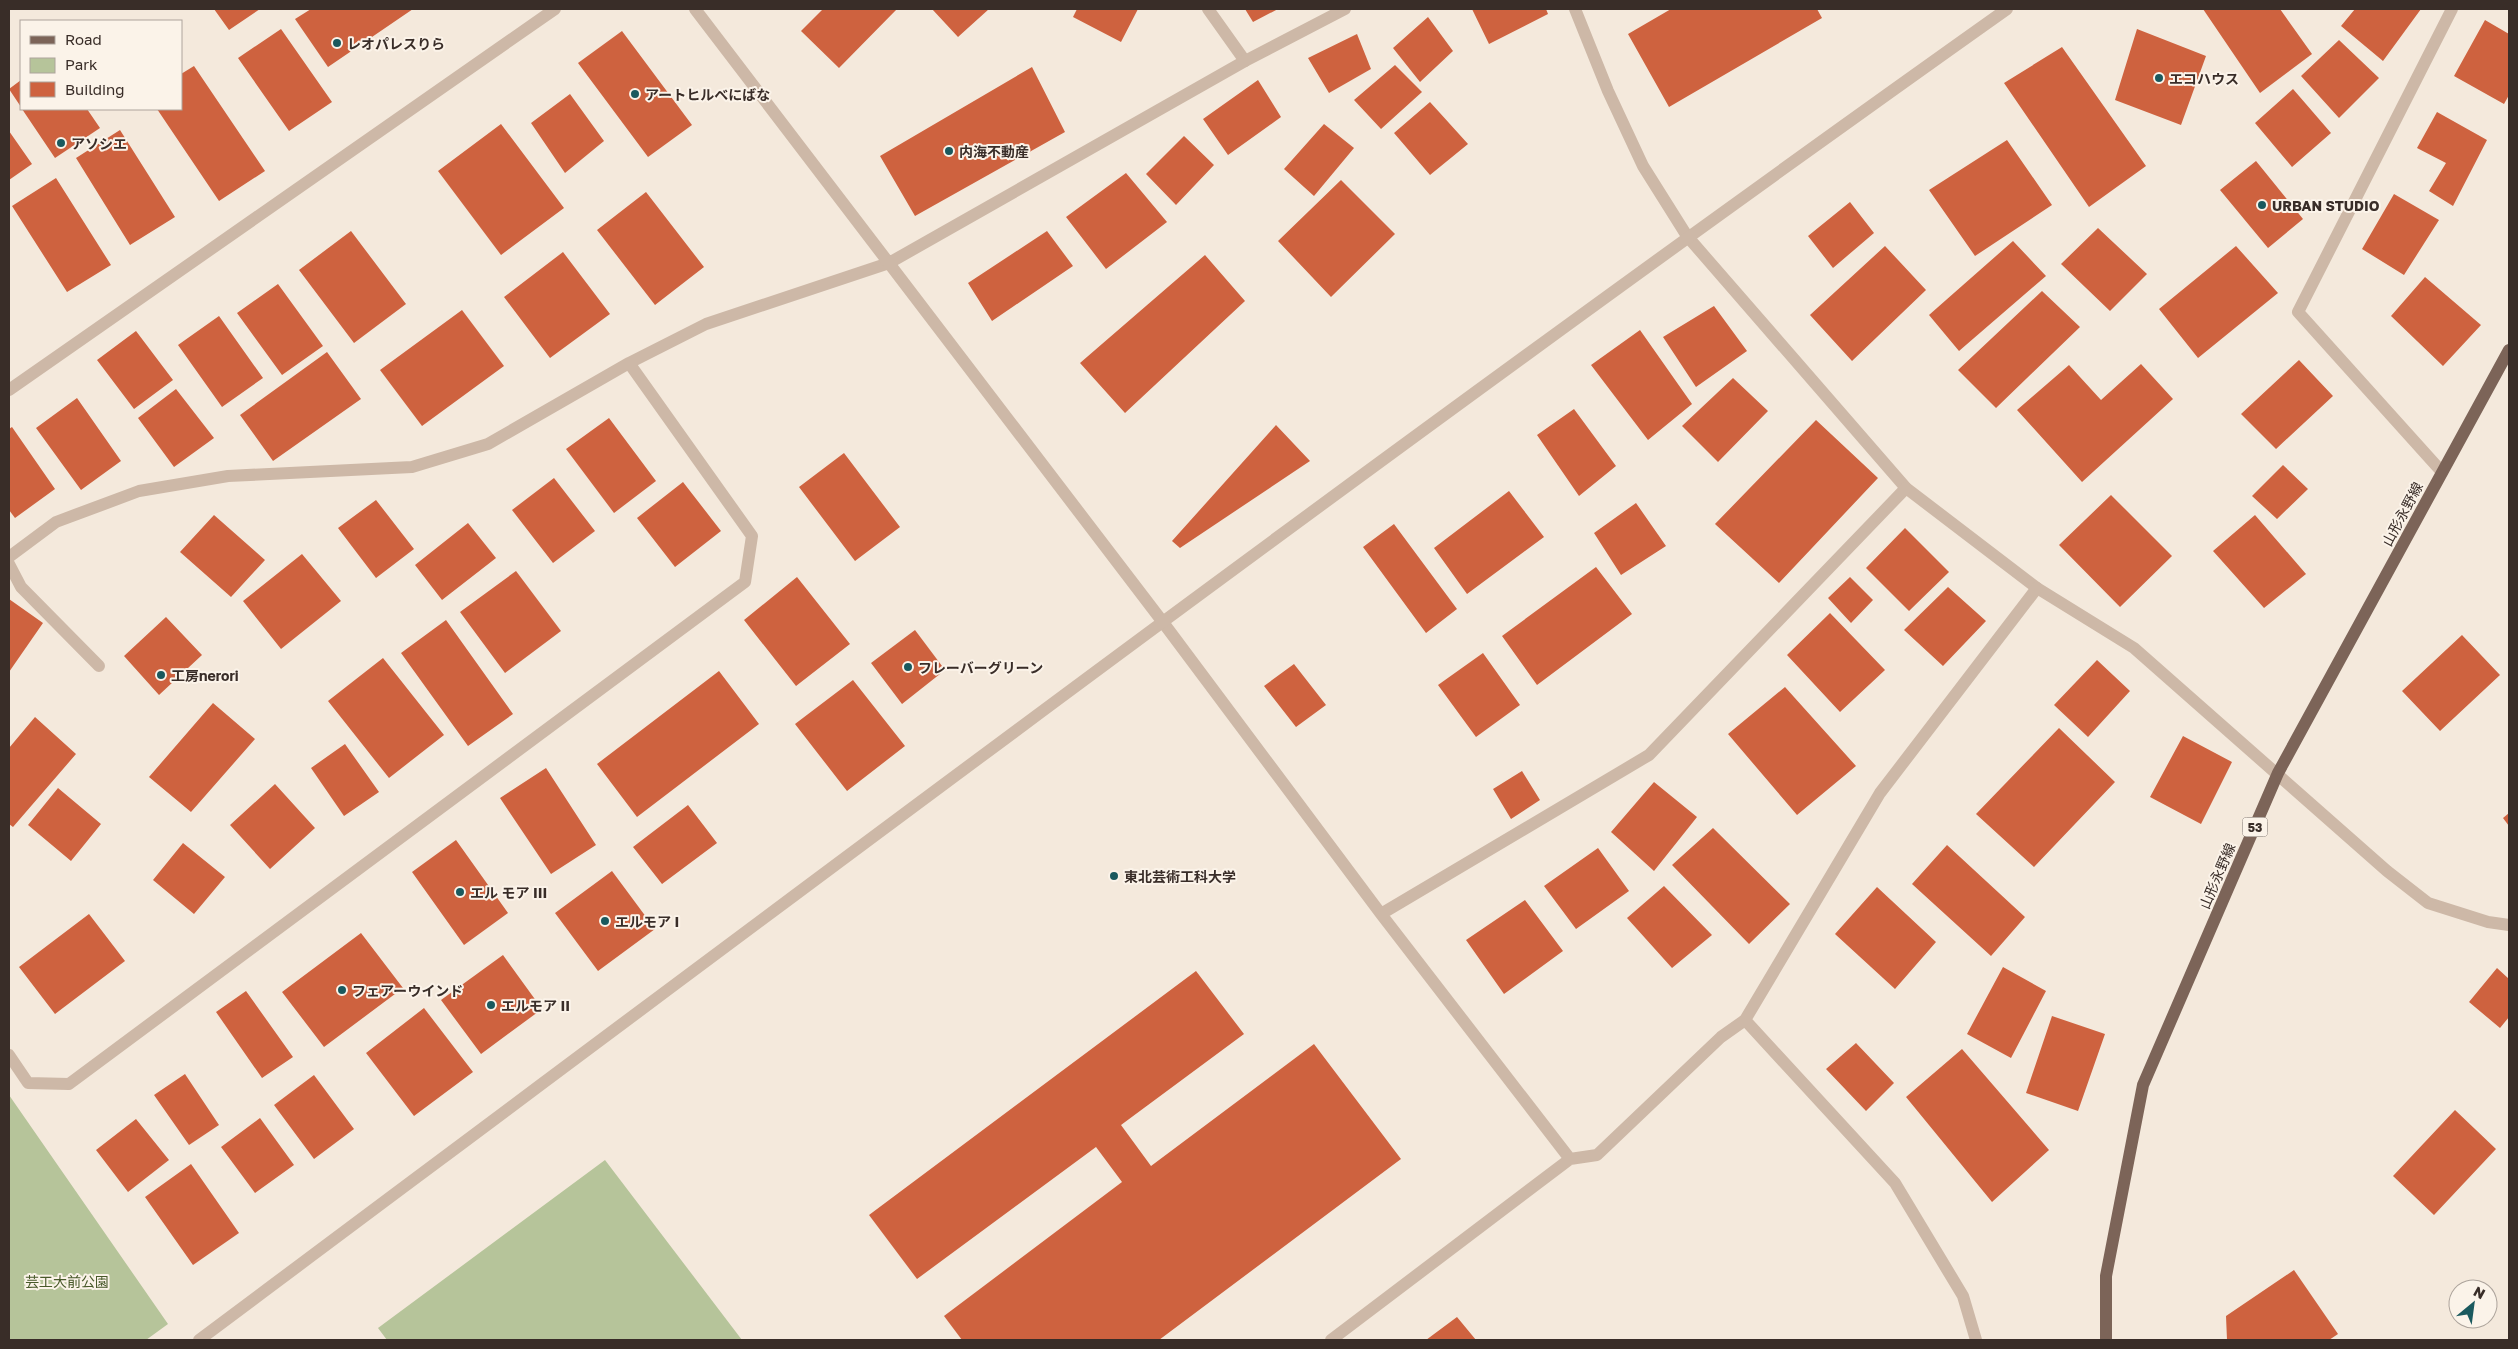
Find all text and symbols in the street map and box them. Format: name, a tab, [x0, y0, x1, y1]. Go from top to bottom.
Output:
legend	[20, 20, 182, 110]
text: Road	[65, 30, 102, 48]
place label: レオパレスりら	[347, 35, 445, 52]
marker: レオパレスりら	[331, 37, 343, 49]
text: Park	[65, 55, 98, 73]
place label: エコハウス	[2169, 70, 2239, 87]
marker: エコハウス	[2153, 72, 2165, 84]
text: Building	[65, 80, 125, 98]
place label: アートヒルべにばな	[645, 86, 770, 103]
marker: アートヒルべにばな	[629, 88, 641, 100]
place label: アソシエ	[71, 135, 127, 152]
marker: アソシエ	[55, 137, 67, 149]
place label: 内海不動産	[959, 143, 1029, 160]
marker: 内海不動産	[943, 145, 955, 157]
place label: URBAN STUDIO	[2272, 197, 2380, 214]
marker: URBAN STUDIO	[2256, 199, 2268, 211]
street label: 山形永野線	[2378, 479, 2426, 549]
place label: フレーバーグリーン	[918, 659, 1043, 676]
marker: フレーバーグリーン	[902, 661, 914, 673]
place label: 工房nerori	[171, 667, 239, 684]
marker: 工房nerori	[155, 669, 167, 681]
road number: 53	[2242, 818, 2268, 836]
street label: 山形永野線	[2196, 840, 2238, 912]
place label: 東北芸術工科大学	[1124, 868, 1236, 885]
marker: 東北芸術工科大学	[1108, 870, 1120, 882]
place label: エル モア III	[470, 884, 547, 901]
marker: エル モア III	[454, 886, 466, 898]
place label: エルモア I	[615, 913, 679, 930]
marker: エルモア I	[599, 915, 611, 927]
place label: フェアーウインド	[352, 982, 463, 999]
marker: フェアーウインド	[336, 984, 348, 996]
place label: エルモア II	[501, 997, 570, 1014]
marker: エルモア II	[485, 999, 497, 1011]
park label: 芸工大前公園	[25, 1273, 109, 1290]
north arrow	[2448, 1279, 2498, 1329]
text: N	[2471, 1282, 2488, 1302]

